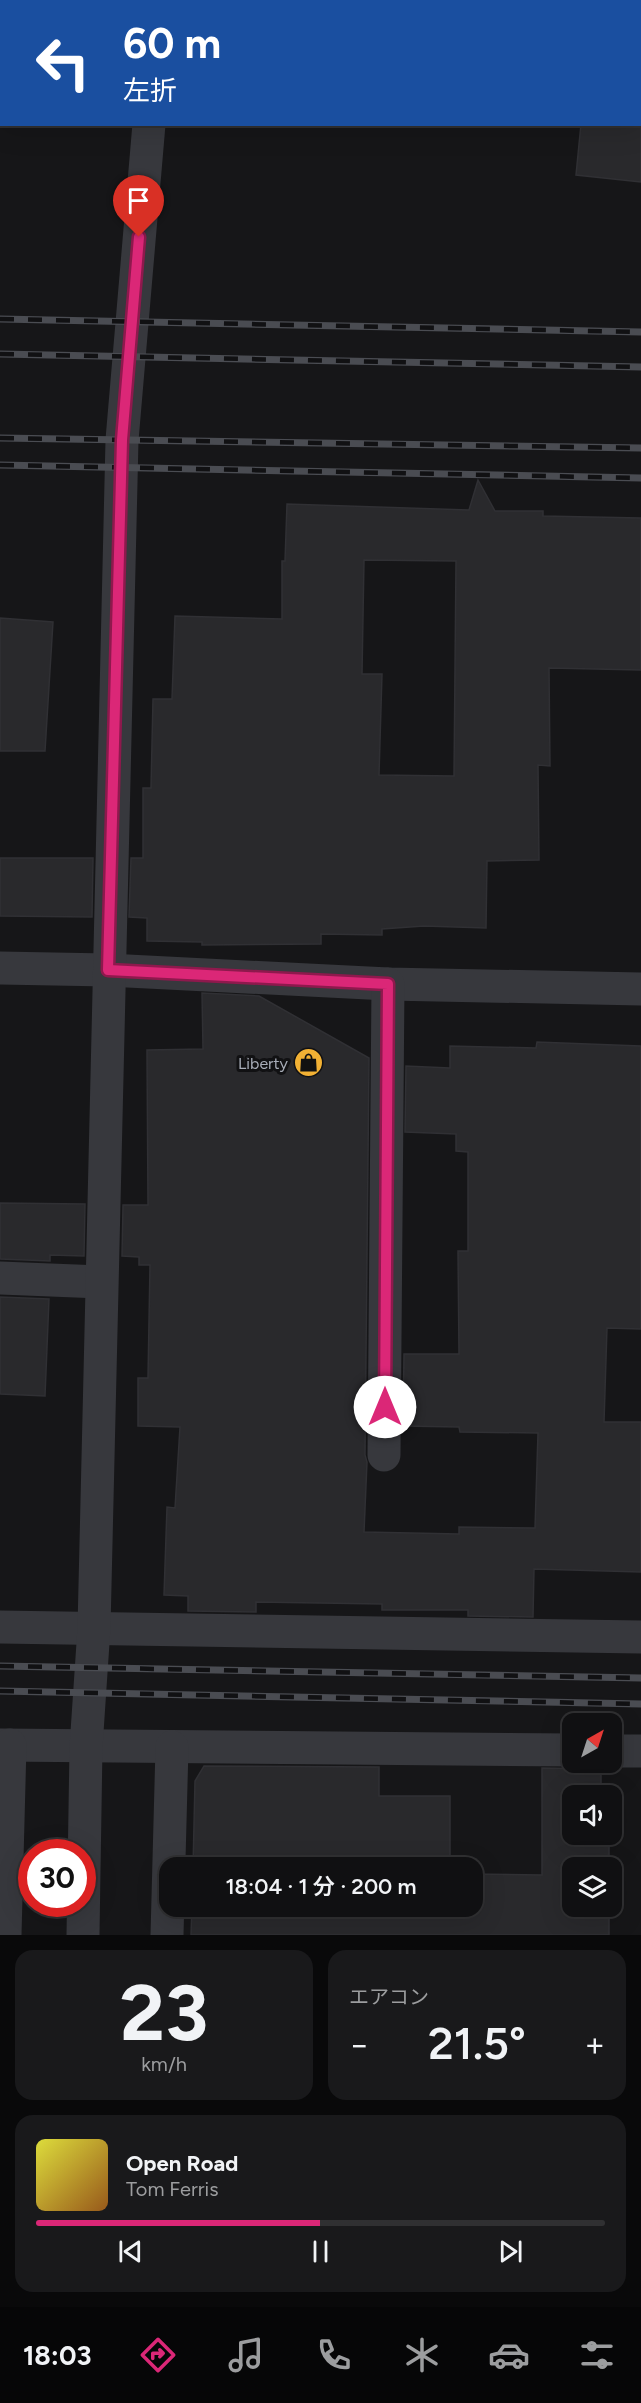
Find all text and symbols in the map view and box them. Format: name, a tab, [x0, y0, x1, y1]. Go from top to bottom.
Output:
text: 60 m	[123, 18, 221, 69]
icon: left	[24, 24, 102, 102]
text: 左折	[123, 74, 177, 107]
pin	[113, 175, 164, 237]
icon: arrive	[122, 184, 155, 217]
shop icon: Liberty	[293, 1047, 325, 1079]
place label: Liberty	[238, 1054, 289, 1073]
position arrow	[353, 1375, 417, 1439]
north arrow	[562, 1713, 622, 1773]
map controls	[562, 1713, 622, 1917]
button: sound	[562, 1785, 622, 1845]
speed limit sign: 30	[18, 1839, 96, 1917]
button: layers	[562, 1857, 622, 1917]
text: 18:04 · 1 分 · 200 m	[225, 1873, 417, 1900]
text: 23	[120, 1966, 208, 2060]
text: エアコン	[349, 1985, 429, 2009]
text: 21.5°	[428, 2016, 526, 2070]
text: −	[349, 2025, 370, 2064]
text: +	[584, 2025, 605, 2064]
text: km/h	[141, 2052, 187, 2076]
text: Open Road	[126, 2150, 238, 2177]
text: Tom Ferris	[126, 2177, 219, 2201]
icon: previous	[114, 2235, 147, 2268]
icon: pause	[304, 2235, 337, 2268]
icon: next	[494, 2235, 527, 2268]
icon: directions	[137, 2334, 179, 2376]
icon: music	[225, 2334, 267, 2376]
icon: phone	[313, 2334, 355, 2376]
icon: climate	[401, 2334, 443, 2376]
icon: car	[488, 2334, 530, 2376]
icon: filters	[576, 2334, 618, 2376]
text: 18:03	[23, 2339, 91, 2372]

